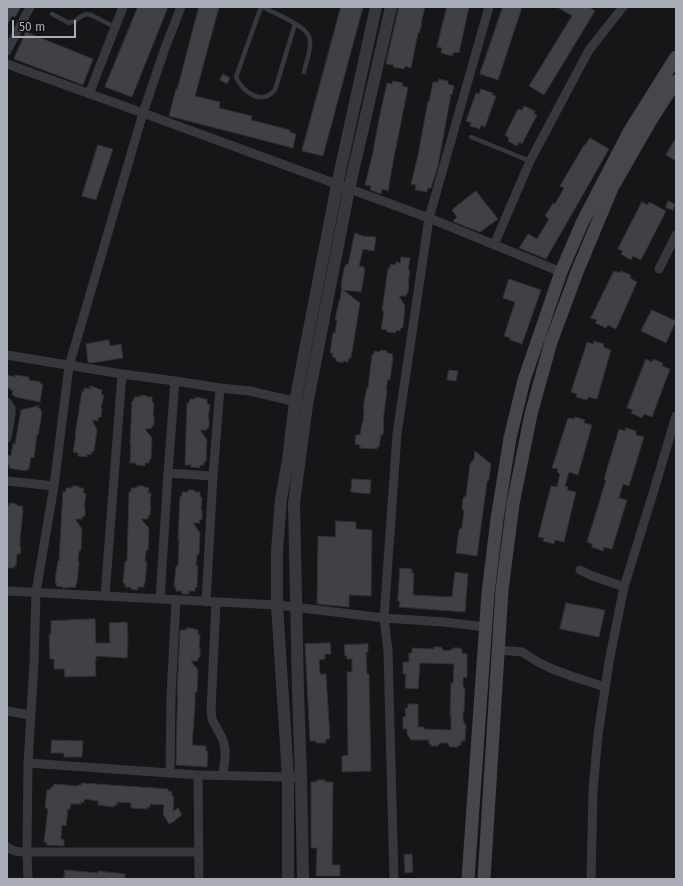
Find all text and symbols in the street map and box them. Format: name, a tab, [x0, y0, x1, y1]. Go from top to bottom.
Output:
scale bar	[14, 12, 78, 38]
text: 50 m	[19, 20, 45, 34]

